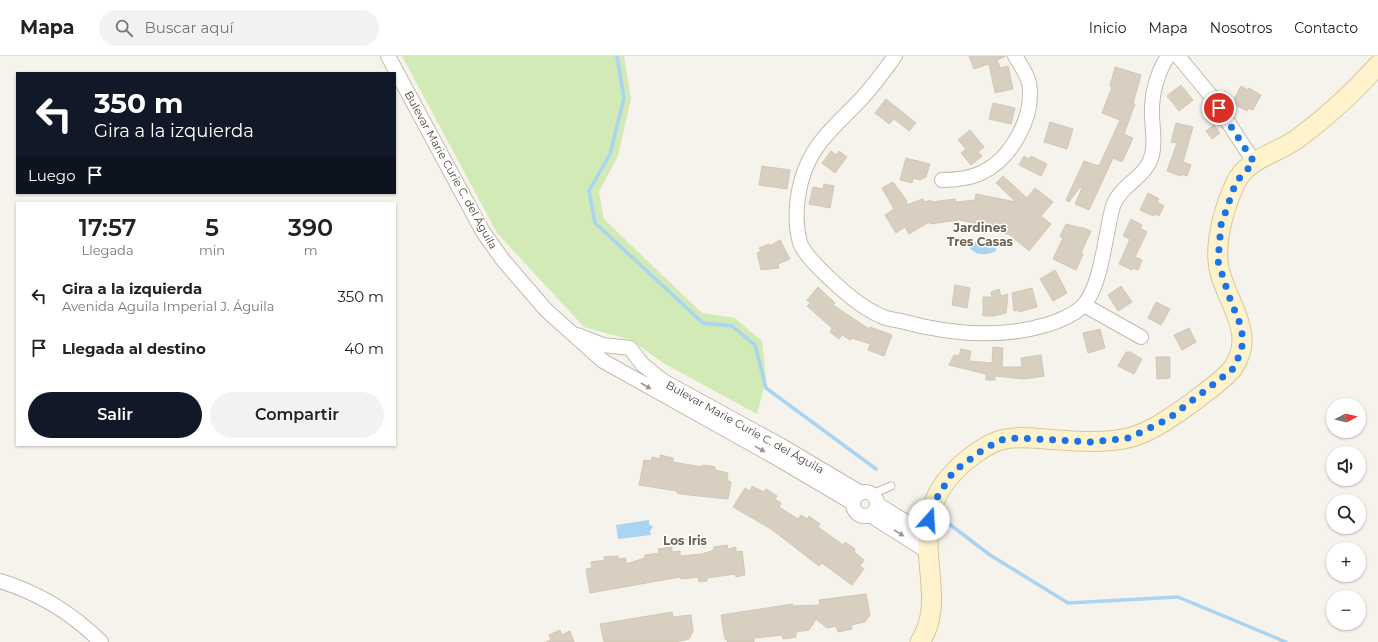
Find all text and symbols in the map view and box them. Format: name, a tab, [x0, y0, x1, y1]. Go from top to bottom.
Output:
search box	[99, 10, 379, 46]
text: Mapa	[20, 16, 75, 39]
icon: search	[113, 17, 135, 39]
text: Buscar aquí	[145, 18, 234, 37]
text: Inicio	[1089, 19, 1126, 37]
text: Mapa	[1148, 19, 1188, 37]
text: Nosotros	[1210, 19, 1272, 37]
text: Contacto	[1294, 19, 1358, 37]
text: 350 m	[94, 86, 183, 120]
icon: left	[28, 88, 80, 140]
street label: Bulevar Marie Curie C. del Águila	[402, 88, 500, 252]
pin	[1202, 91, 1236, 125]
icon: arrive	[1208, 97, 1230, 119]
text: Gira a la izquierda	[94, 120, 254, 142]
icon: arrive	[84, 164, 106, 186]
text: Luego	[28, 166, 76, 185]
text: 17:57	[79, 213, 136, 242]
text: 5	[205, 213, 219, 242]
text: 390	[288, 213, 333, 242]
district label: Jardines Tres Casas	[947, 220, 1014, 249]
text: Llegada	[82, 242, 134, 258]
text: min	[199, 242, 225, 258]
text: m	[304, 242, 317, 258]
text: Gira a la izquierda	[62, 279, 202, 298]
icon: left	[28, 285, 50, 307]
text: 350 m	[337, 287, 384, 306]
text: Avenida Aguila Imperial J. Águila	[62, 298, 275, 314]
icon: arrive	[28, 337, 50, 359]
text: Llegada al destino	[62, 339, 206, 358]
text: 40 m	[344, 339, 384, 358]
street label: Bulevar Marie Curie C. del Águila	[663, 378, 827, 476]
one-way arrow	[640, 383, 652, 390]
button: Salir	[28, 392, 202, 438]
button: Compartir	[210, 392, 384, 438]
north arrow	[1326, 398, 1366, 438]
map controls	[1326, 398, 1366, 630]
one-way arrow	[754, 445, 766, 452]
button: sound	[1326, 446, 1366, 486]
button: search	[1326, 494, 1366, 534]
position arrow	[908, 499, 950, 541]
one-way arrow	[894, 529, 904, 537]
district label: Los Iris	[663, 533, 708, 548]
button: +	[1326, 542, 1366, 582]
button: −	[1326, 590, 1366, 630]

